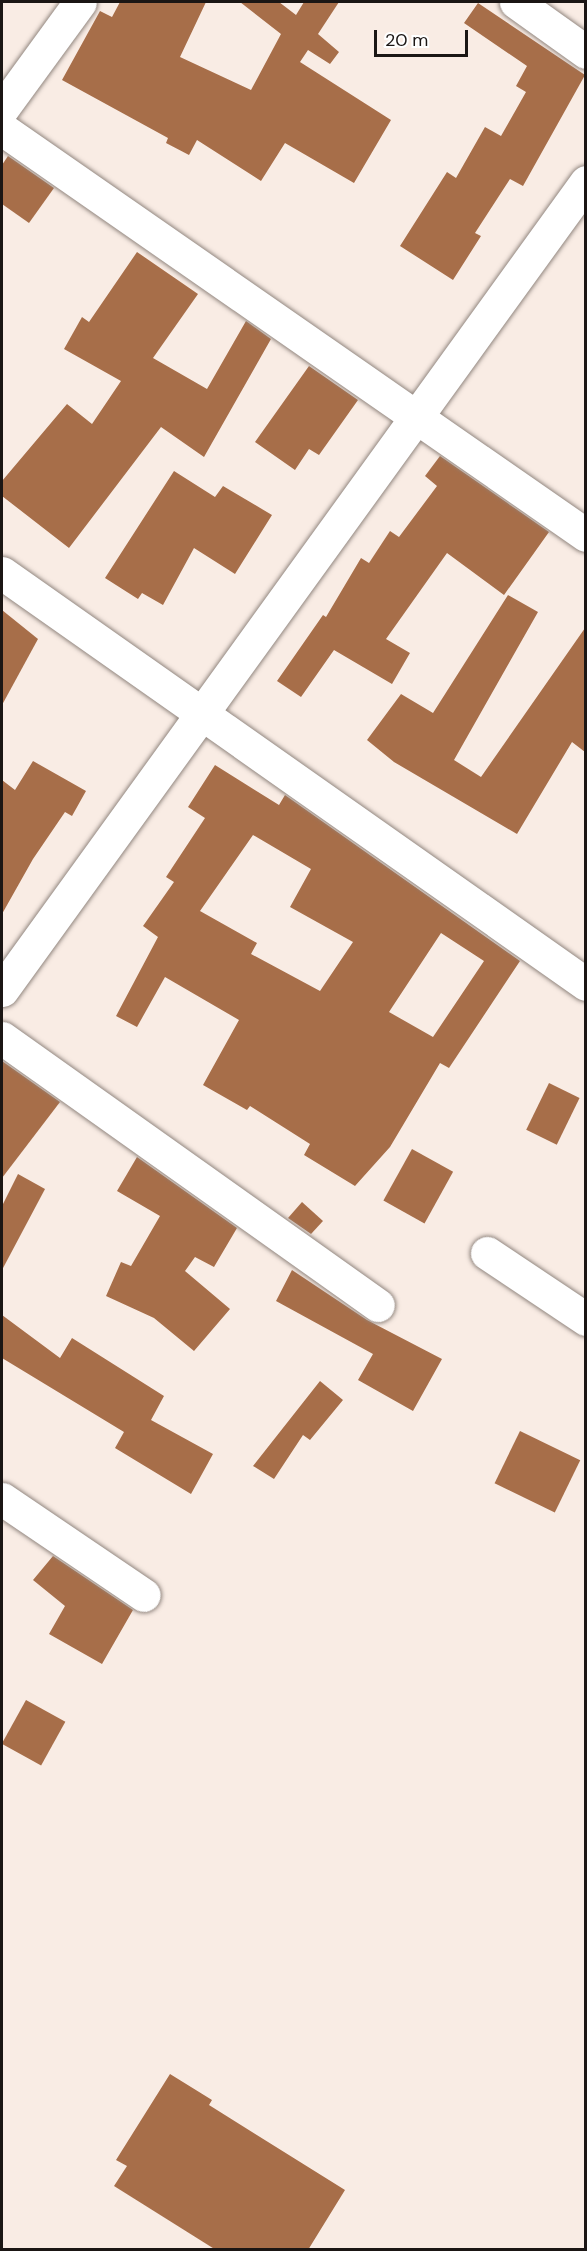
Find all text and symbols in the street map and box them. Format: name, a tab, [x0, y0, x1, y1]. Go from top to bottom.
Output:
scale bar	[377, 18, 472, 56]
text: 20 m	[385, 28, 428, 52]

